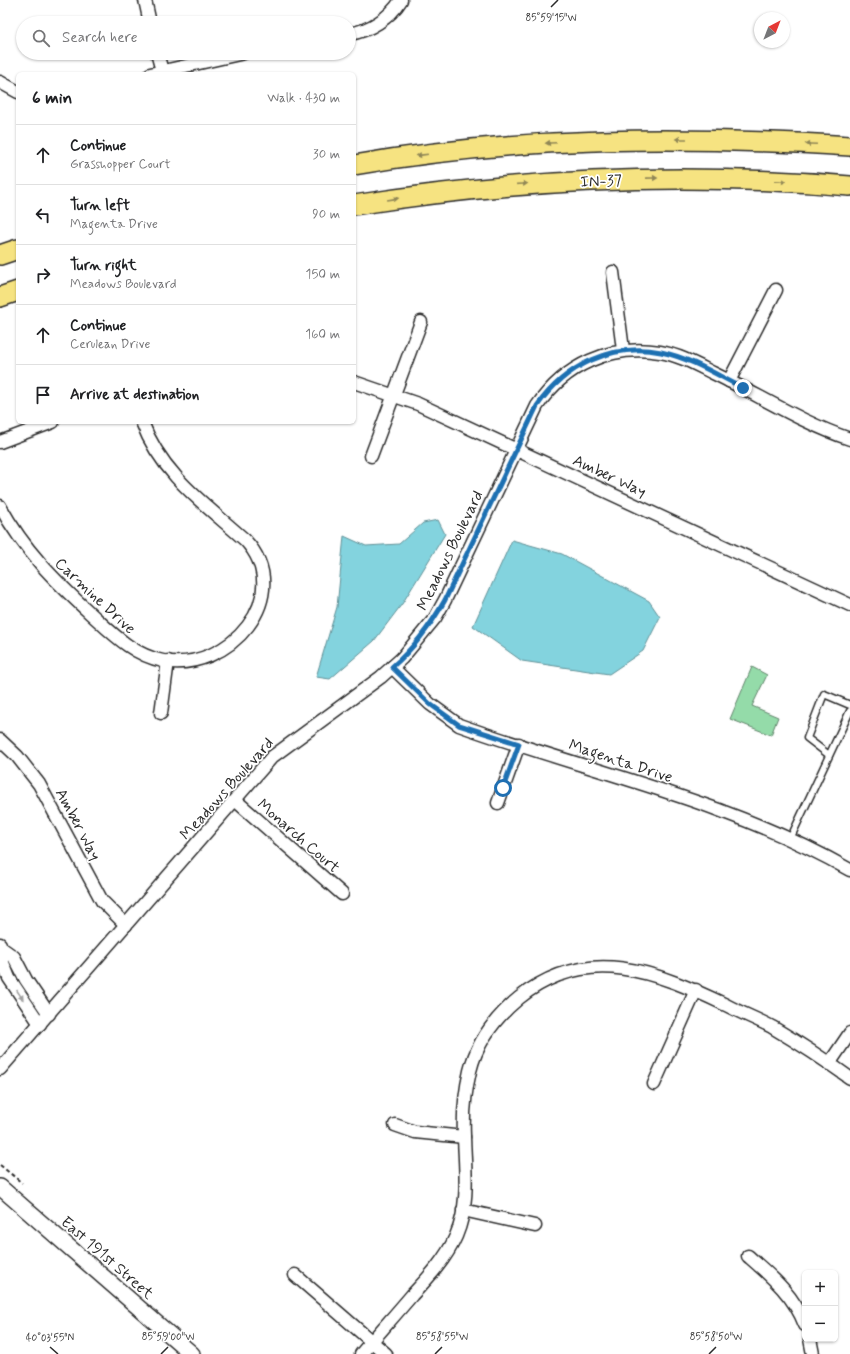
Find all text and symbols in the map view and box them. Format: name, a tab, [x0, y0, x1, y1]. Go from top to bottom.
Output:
text: 85°59'15"W	[526, 11, 576, 25]
north arrow	[754, 12, 790, 48]
search box	[16, 16, 356, 60]
icon: search	[30, 27, 52, 49]
text: Search here	[62, 28, 138, 48]
text: 6 min	[32, 87, 72, 109]
text: Walk · 430 m	[267, 90, 340, 107]
text: Continue	[70, 136, 126, 156]
one-way arrow	[674, 136, 687, 142]
one-way arrow	[544, 140, 557, 146]
one-way arrow	[805, 140, 817, 147]
icon: ahead	[32, 144, 54, 166]
text: 30 m	[313, 146, 340, 163]
one-way arrow	[416, 152, 428, 158]
text: Grasshopper Court	[70, 156, 171, 173]
street label: IN-37	[580, 170, 622, 193]
one-way arrow	[646, 175, 658, 182]
one-way arrow	[775, 178, 787, 185]
one-way arrow	[516, 181, 528, 188]
text: Turn left	[70, 196, 130, 216]
one-way arrow	[386, 196, 399, 202]
icon: left	[32, 204, 54, 226]
text: 90 m	[312, 206, 340, 223]
text: Magenta Drive	[70, 216, 158, 233]
text: Turn right	[70, 256, 137, 276]
icon: right	[32, 264, 54, 286]
text: 150 m	[306, 266, 340, 283]
text: Meadows Boulevard	[70, 276, 177, 293]
text: Continue	[70, 316, 126, 336]
icon: ahead	[32, 324, 54, 346]
text: 160 m	[305, 326, 340, 343]
text: Cerulean Drive	[70, 336, 150, 353]
route end	[734, 379, 752, 397]
icon: arrive	[32, 384, 54, 406]
text: Arrive at destination	[70, 385, 199, 405]
street label: Amber Way	[569, 450, 649, 502]
street label: Meadows Boulevard	[412, 487, 489, 614]
street label: Carmine Drive	[50, 553, 140, 639]
street label: Meadows Boulevard	[175, 733, 279, 845]
street label: Magenta Drive	[566, 735, 675, 789]
route start	[494, 779, 512, 797]
street label: Amber Way	[50, 785, 105, 864]
street label: Monarch Court	[252, 794, 344, 878]
one-way arrow	[16, 990, 24, 1001]
street label: East 191st Street	[56, 1212, 158, 1305]
map controls	[802, 1270, 838, 1342]
button: +	[802, 1270, 838, 1306]
button: −	[802, 1306, 838, 1342]
text: 85°59'00"W	[142, 1330, 194, 1344]
text: 85°58'55"W	[416, 1330, 468, 1344]
text: 85°58'50"W	[690, 1330, 742, 1344]
text: 40°03'55"N	[26, 1331, 75, 1345]

